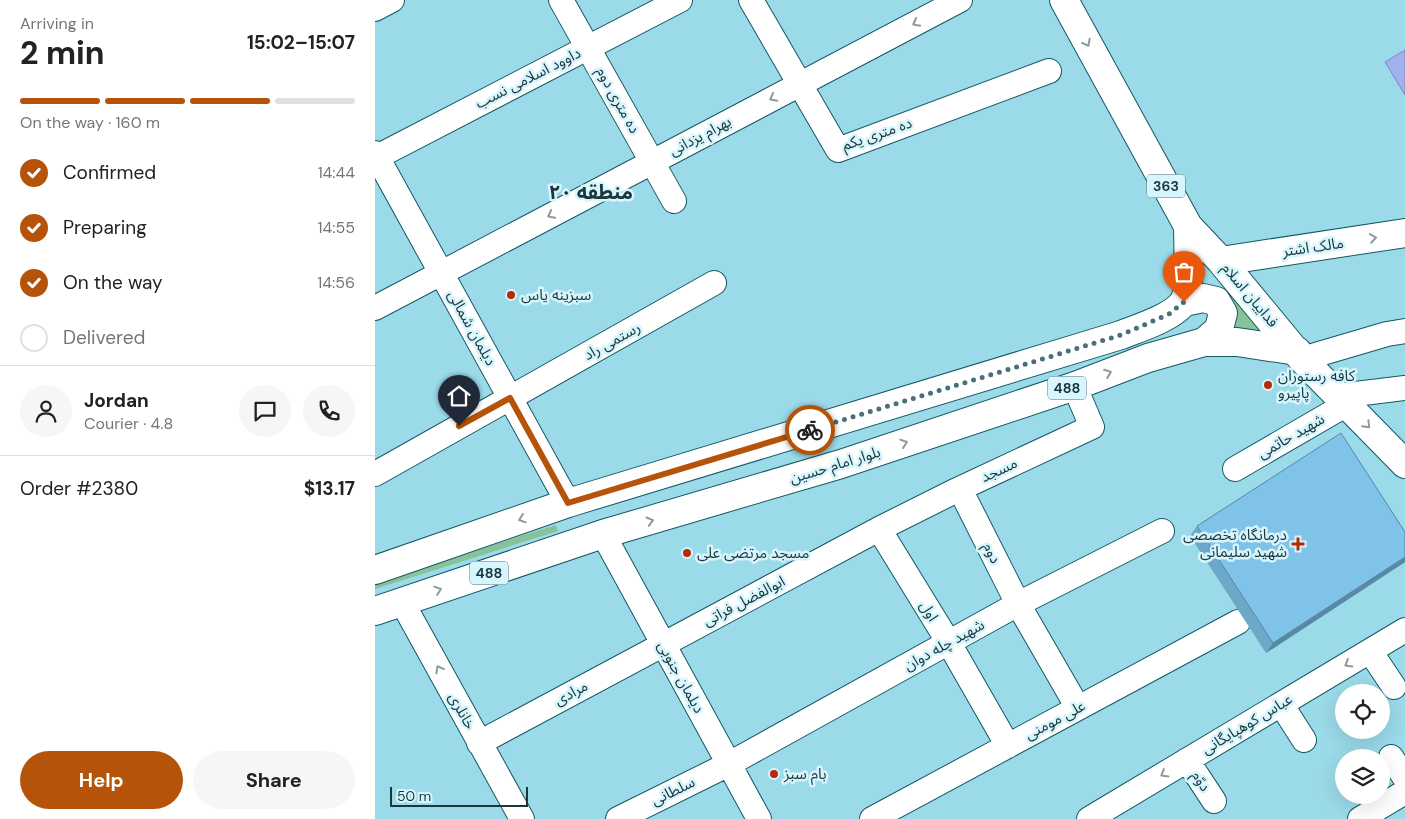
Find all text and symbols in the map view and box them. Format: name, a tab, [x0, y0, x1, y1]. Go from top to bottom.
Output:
text: Arriving in	[20, 13, 94, 34]
one-way arrow	[913, 17, 922, 27]
text: 15:02–15:07	[247, 30, 355, 55]
text: 2 min	[20, 32, 105, 74]
one-way arrow	[1081, 37, 1091, 46]
street label: داوود اسلامی نسب	[472, 43, 584, 113]
street label: ده متری دوم	[591, 63, 644, 137]
one-way arrow	[769, 92, 778, 102]
street label: بهرام یزدانی	[665, 111, 735, 162]
text: On the way · 160 m	[20, 112, 160, 133]
street label: ده متری یکم	[839, 113, 915, 156]
icon: check	[20, 159, 48, 187]
text: Confirmed	[63, 160, 156, 185]
text: 14:44	[318, 162, 355, 183]
road number: 363	[1147, 175, 1185, 198]
district label: منطقه ۲۰	[549, 179, 633, 205]
one-way arrow	[548, 209, 557, 219]
icon: check	[20, 214, 48, 242]
text: Preparing	[63, 215, 147, 240]
text: 14:55	[318, 217, 355, 238]
street label: مالک اشتر	[1280, 233, 1345, 261]
one-way arrow	[1370, 233, 1378, 244]
pin	[1163, 251, 1205, 302]
icon: bag	[1170, 258, 1198, 286]
street label: فداییان اسلام	[1216, 258, 1283, 332]
icon: check	[20, 269, 48, 297]
text: On the way	[63, 270, 163, 295]
text: 14:56	[317, 272, 355, 293]
place label: سبزینه یاس	[521, 285, 592, 305]
street label: دیلمان شمالی	[443, 287, 501, 369]
marker: سبزینه یاس	[505, 289, 517, 301]
street label: رستمی راد	[580, 317, 644, 365]
text: Delivered	[63, 325, 145, 350]
place label: کافه رستوران پاپیرو	[1278, 366, 1356, 403]
one-way arrow	[1103, 369, 1111, 379]
pin	[438, 375, 480, 426]
road number: 488	[1048, 376, 1086, 399]
marker: کافه رستوران پاپیرو	[1262, 379, 1274, 391]
icon: home	[445, 382, 473, 410]
button: person	[20, 385, 72, 437]
button: chat	[239, 385, 291, 437]
button: phone	[303, 385, 355, 437]
text: Jordan	[84, 388, 149, 413]
courier	[785, 405, 835, 455]
street label: شهید حاتمی	[1254, 409, 1328, 463]
text: Courier · 4.8	[84, 413, 173, 434]
icon: bike	[796, 416, 824, 444]
one-way arrow	[1361, 419, 1370, 428]
one-way arrow	[899, 439, 908, 449]
street label: بلوار امام حسین	[787, 442, 883, 489]
street label: مسجد	[977, 453, 1021, 487]
text: Order #2380	[20, 476, 138, 501]
text: $13.17	[304, 476, 355, 501]
one-way arrow	[519, 513, 527, 523]
one-way arrow	[645, 516, 653, 526]
place label: درمانگاه تخصصی شهید سلیمانی	[1183, 525, 1287, 562]
marker: درمانگاه تخصصی شهید سلیمانی	[1291, 537, 1305, 551]
street label: دوم	[977, 539, 1006, 567]
place label: مسجد مرتضی علی	[697, 543, 809, 563]
marker: مسجد مرتضی علی	[681, 547, 693, 559]
road number: 488	[470, 562, 508, 584]
street label: ابوالفضل فراتی	[700, 571, 788, 631]
one-way arrow	[433, 586, 442, 596]
street label: اول	[915, 597, 943, 625]
street label: شهید چله دوان	[900, 615, 988, 675]
street label: دیلمان جنوبی	[653, 637, 709, 717]
one-way arrow	[1345, 657, 1354, 667]
one-way arrow	[435, 665, 445, 674]
street label: مرادی	[551, 676, 591, 710]
map controls	[1335, 684, 1390, 804]
button: locate	[1335, 684, 1390, 739]
street label: خانلری	[444, 689, 480, 733]
street label: عباس کوهپایگانی	[1198, 689, 1297, 759]
street label: علی مومنی	[1021, 695, 1089, 744]
button: layers	[1335, 749, 1390, 804]
button: Help	[20, 751, 183, 809]
button: Share	[193, 751, 355, 809]
place label: بام سبز	[783, 764, 827, 785]
street label: دوّم	[1186, 767, 1215, 796]
marker: بام سبز	[768, 768, 780, 780]
one-way arrow	[1160, 768, 1169, 778]
street label: سلطانی	[648, 772, 698, 810]
scale bar	[390, 784, 527, 807]
text: 50 m	[397, 787, 431, 805]

